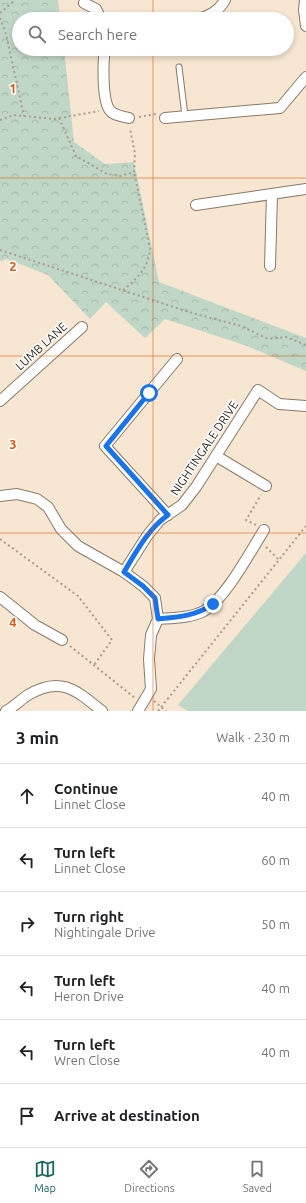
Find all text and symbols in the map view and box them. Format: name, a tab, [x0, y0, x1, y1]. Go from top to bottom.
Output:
search box	[12, 12, 294, 56]
icon: search	[26, 23, 48, 45]
text: Search here	[58, 26, 137, 43]
text: 1	[9, 81, 17, 95]
text: 2	[9, 259, 17, 273]
street label: LUMB LANE	[13, 319, 70, 372]
route start	[140, 384, 158, 402]
street label: NIGHTINGALE DRIVE	[168, 398, 241, 498]
text: 3	[9, 437, 17, 451]
route end	[204, 595, 222, 613]
text: 4	[9, 615, 17, 629]
text: 3 min	[16, 728, 59, 747]
text: Walk · 230 m	[216, 730, 290, 744]
text: Continue	[54, 780, 118, 797]
icon: ahead	[16, 785, 38, 807]
text: 40 m	[261, 789, 290, 803]
text: Linnet Close	[54, 797, 126, 811]
text: Turn left	[54, 844, 115, 861]
icon: left	[16, 849, 38, 871]
text: 60 m	[261, 853, 290, 867]
text: Linnet Close	[54, 861, 126, 875]
text: Turn right	[54, 908, 124, 925]
icon: right	[16, 913, 38, 935]
text: 50 m	[261, 917, 290, 931]
text: Nightingale Drive	[54, 925, 155, 939]
text: Turn left	[54, 972, 115, 989]
icon: left	[16, 977, 38, 999]
text: 40 m	[261, 981, 290, 995]
text: Heron Drive	[54, 989, 124, 1003]
text: Turn left	[54, 1036, 115, 1053]
icon: left	[16, 1041, 38, 1063]
text: 40 m	[261, 1045, 290, 1059]
text: Wren Close	[54, 1053, 120, 1067]
icon: arrive	[16, 1105, 38, 1127]
text: Arrive at destination	[54, 1107, 200, 1124]
tab: Map	[34, 1158, 56, 1194]
tab: Directions	[124, 1158, 174, 1194]
tab: Saved	[243, 1158, 272, 1194]

